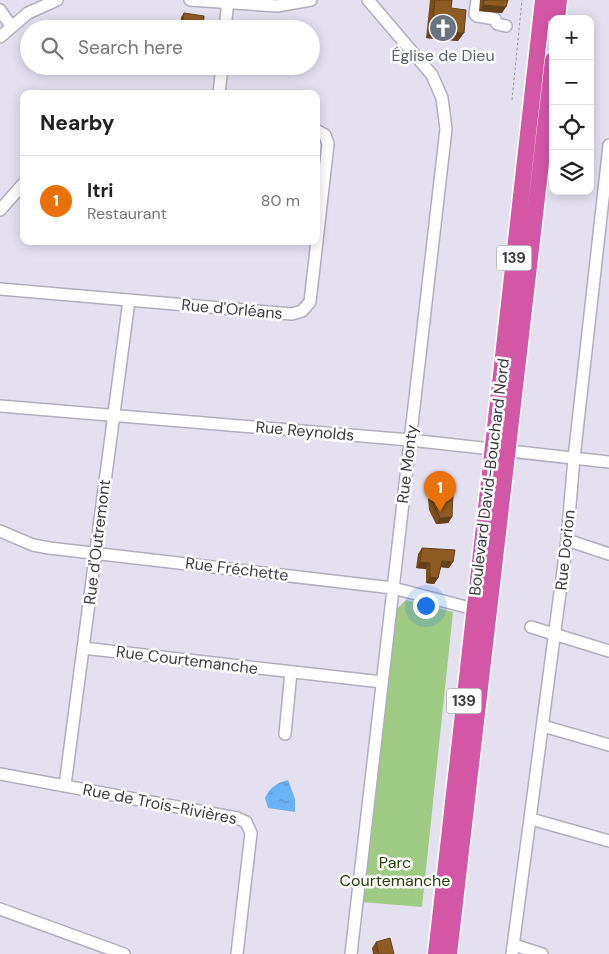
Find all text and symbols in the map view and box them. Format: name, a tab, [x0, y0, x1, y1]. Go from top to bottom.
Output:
church icon: Église de Dieu	[428, 13, 458, 43]
map controls	[549, 15, 594, 195]
button: +	[549, 15, 594, 60]
search box	[20, 20, 320, 75]
icon: search	[38, 34, 66, 62]
text: Search here	[78, 35, 183, 60]
place label: Église de Dieu	[391, 45, 495, 66]
button: −	[549, 60, 594, 105]
button: locate	[549, 105, 594, 150]
text: Nearby	[40, 109, 114, 137]
button: layers	[549, 150, 594, 195]
text: Itri	[87, 178, 113, 203]
text: 1	[53, 190, 59, 211]
text: 80 m	[261, 190, 300, 211]
text: Restaurant	[87, 203, 167, 224]
road number: 139	[496, 246, 532, 270]
street label: Rue d'Orléans	[181, 294, 283, 324]
street label: Boulevard David-Bouchard Nord	[464, 357, 514, 597]
street label: Rue Reynolds	[255, 416, 355, 446]
street label: Rue Monty	[392, 423, 422, 505]
pin: 1	[424, 471, 456, 512]
street label: Rue d'Outremont	[79, 478, 115, 606]
street label: Rue Dorion	[550, 509, 580, 591]
street label: Rue Fréchette	[184, 552, 290, 586]
your location	[413, 593, 439, 619]
street label: Rue Courtemanche	[115, 641, 259, 679]
road number: 139	[446, 688, 482, 714]
street label: Rue de Trois-Rivières	[81, 779, 239, 829]
park label: Parc Courtemanche	[340, 852, 450, 891]

